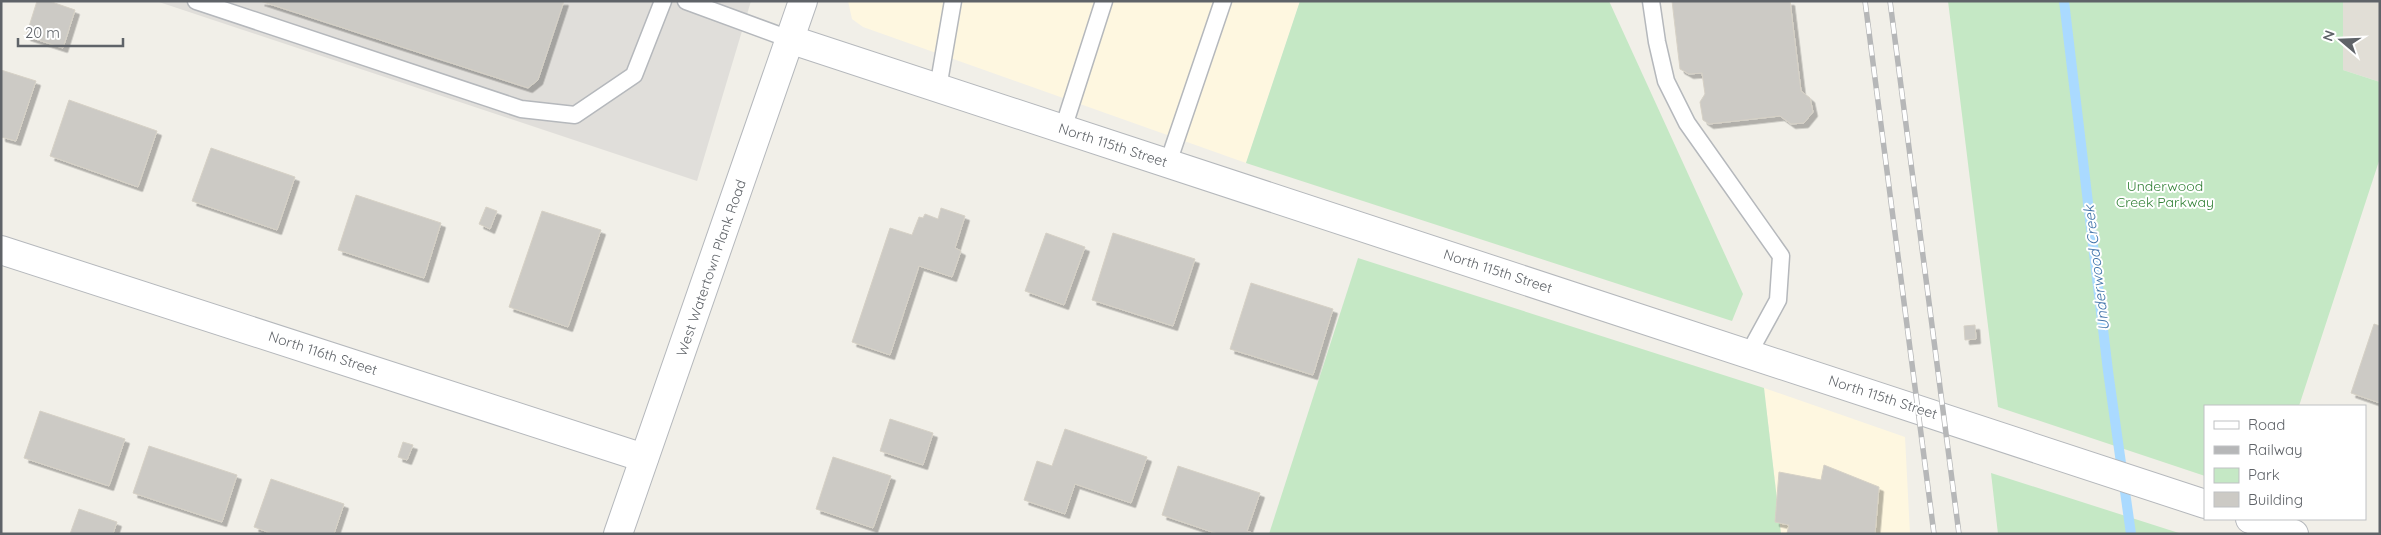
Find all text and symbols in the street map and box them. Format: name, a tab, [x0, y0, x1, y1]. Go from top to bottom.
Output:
scale bar	[18, 15, 122, 47]
north arrow	[2316, 15, 2366, 65]
text: 20 m	[25, 23, 60, 42]
text: N	[2319, 28, 2339, 44]
street label: North 115th Street	[1056, 119, 1170, 171]
street label: West Watertown Plank Road	[672, 177, 750, 359]
park label: Underwood Creek Parkway	[2116, 177, 2214, 211]
water label: Underwood Creek	[2079, 202, 2113, 332]
street label: North 115th Street	[1441, 245, 1555, 297]
street label: North 116th Street	[266, 327, 380, 379]
street label: North 115th Street	[1826, 371, 1940, 423]
legend	[2204, 405, 2366, 520]
text: Road	[2248, 415, 2285, 434]
text: Railway	[2248, 440, 2303, 459]
text: Park	[2248, 465, 2280, 484]
text: Building	[2248, 490, 2303, 509]

